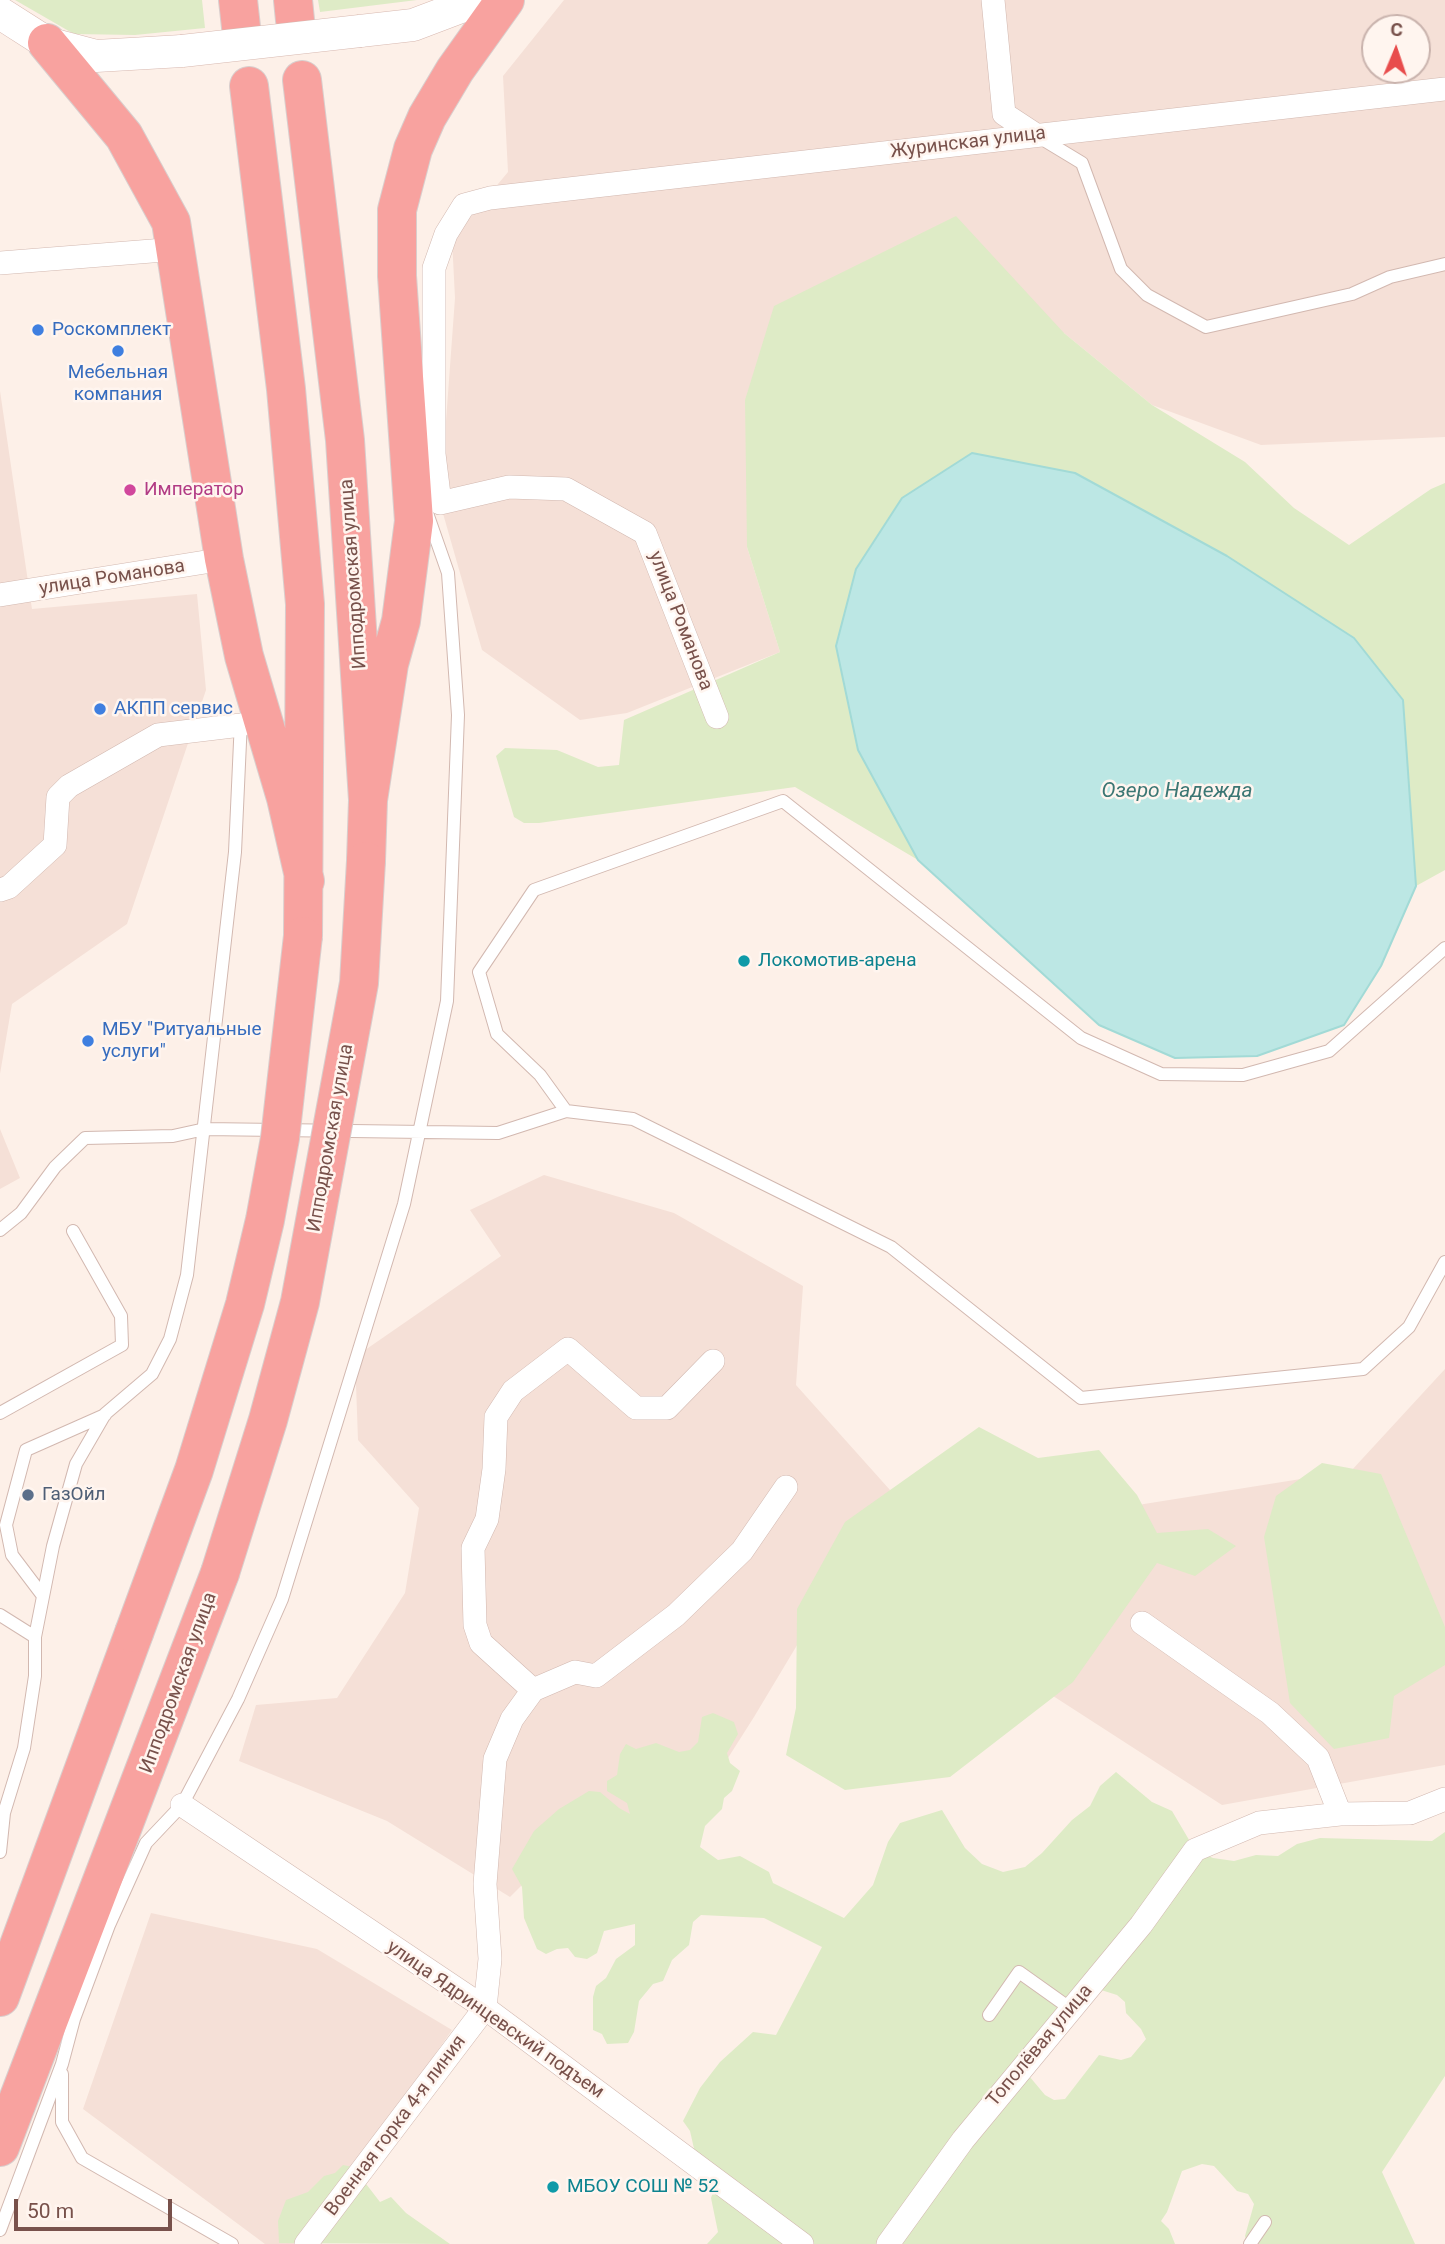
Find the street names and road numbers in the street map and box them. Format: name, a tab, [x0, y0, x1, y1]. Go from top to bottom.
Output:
street label: Журинская улица	[889, 122, 1047, 164]
street label: Ипподромская улица	[336, 478, 372, 670]
street label: улица Романова	[643, 548, 717, 694]
street label: улица Романова	[38, 555, 186, 601]
street label: Ипподромская улица	[303, 1042, 359, 1234]
street label: Ипподромская улица	[136, 1590, 222, 1776]
street label: улица Ядринцевский подъем	[382, 1936, 608, 2104]
street label: Тополёвая улица	[982, 1980, 1098, 2112]
street label: Военная горка 4-я линия	[321, 2031, 471, 2221]

